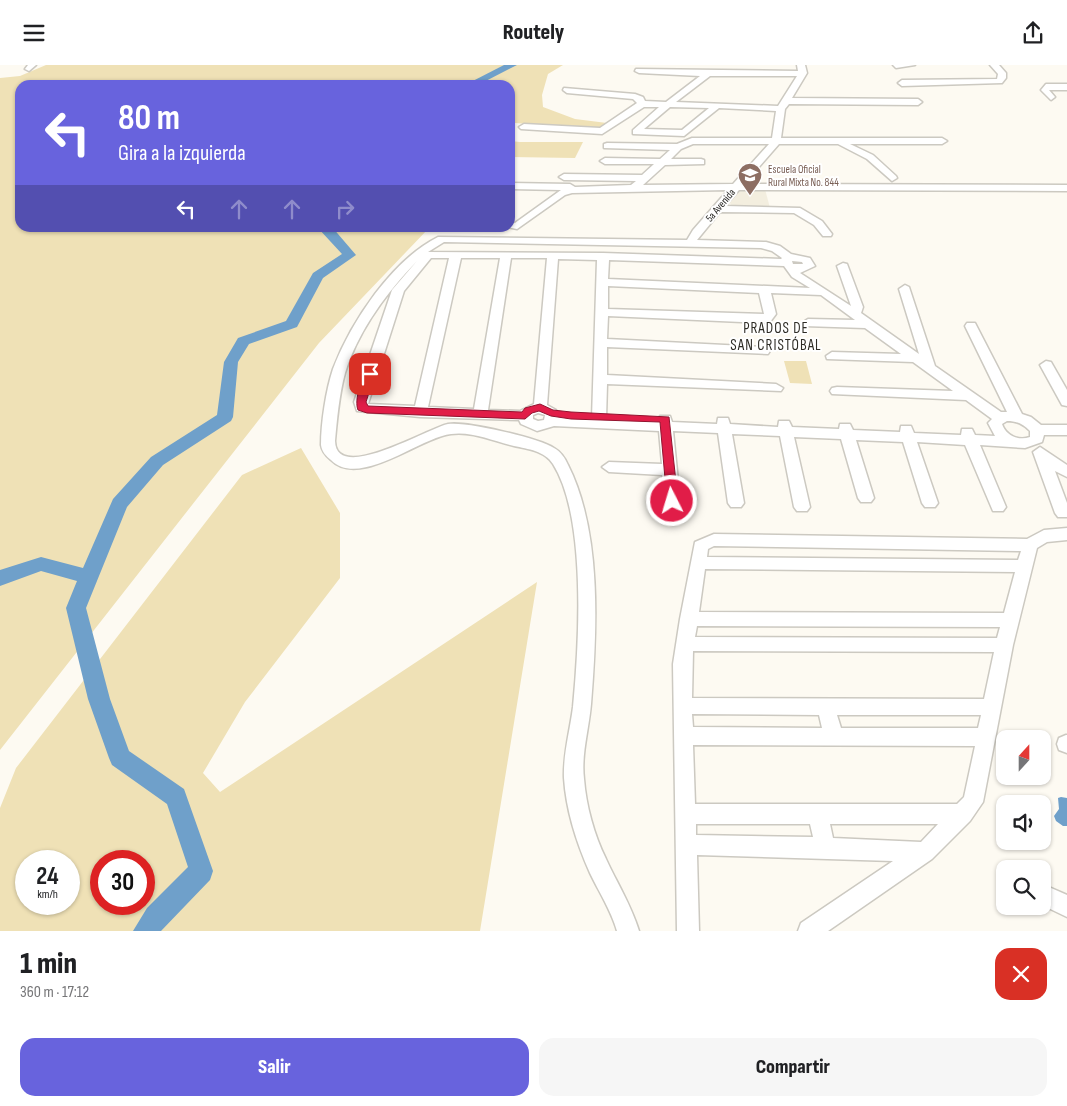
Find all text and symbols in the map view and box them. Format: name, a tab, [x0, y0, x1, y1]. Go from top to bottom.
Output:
icon: menu	[20, 19, 48, 47]
text: Routely	[503, 19, 564, 46]
icon: share	[1019, 19, 1047, 47]
text: 80 m	[118, 97, 180, 140]
icon: left	[35, 100, 100, 165]
text: Gira a la izquierda	[118, 140, 246, 167]
school or university icon: Escuela Oficial Rural Mixta No. 844	[737, 162, 763, 196]
place label: Escuela Oficial Rural Mixta No. 844	[768, 163, 839, 189]
street label: 5a Avenida	[703, 186, 738, 224]
icon: left	[172, 195, 200, 223]
icon: ahead	[225, 195, 253, 223]
icon: ahead	[278, 195, 306, 223]
icon: right	[331, 195, 359, 223]
district label: PRADOS DE SAN CRISTÓBAL	[730, 319, 822, 355]
pin	[349, 353, 391, 395]
icon: arrive	[356, 360, 384, 388]
position arrow	[645, 474, 697, 526]
north arrow	[996, 730, 1051, 785]
map controls	[996, 730, 1051, 915]
button: sound	[996, 795, 1051, 850]
speed limit sign: 30	[90, 850, 155, 915]
button: search	[996, 860, 1051, 915]
text: 24	[36, 861, 59, 892]
text: km/h	[37, 887, 58, 902]
text: 1 min	[20, 946, 77, 982]
button: close	[995, 948, 1047, 1000]
text: 360 m · 17:12	[20, 983, 89, 1002]
button: Salir	[20, 1038, 529, 1096]
button: Compartir	[539, 1038, 1047, 1096]

